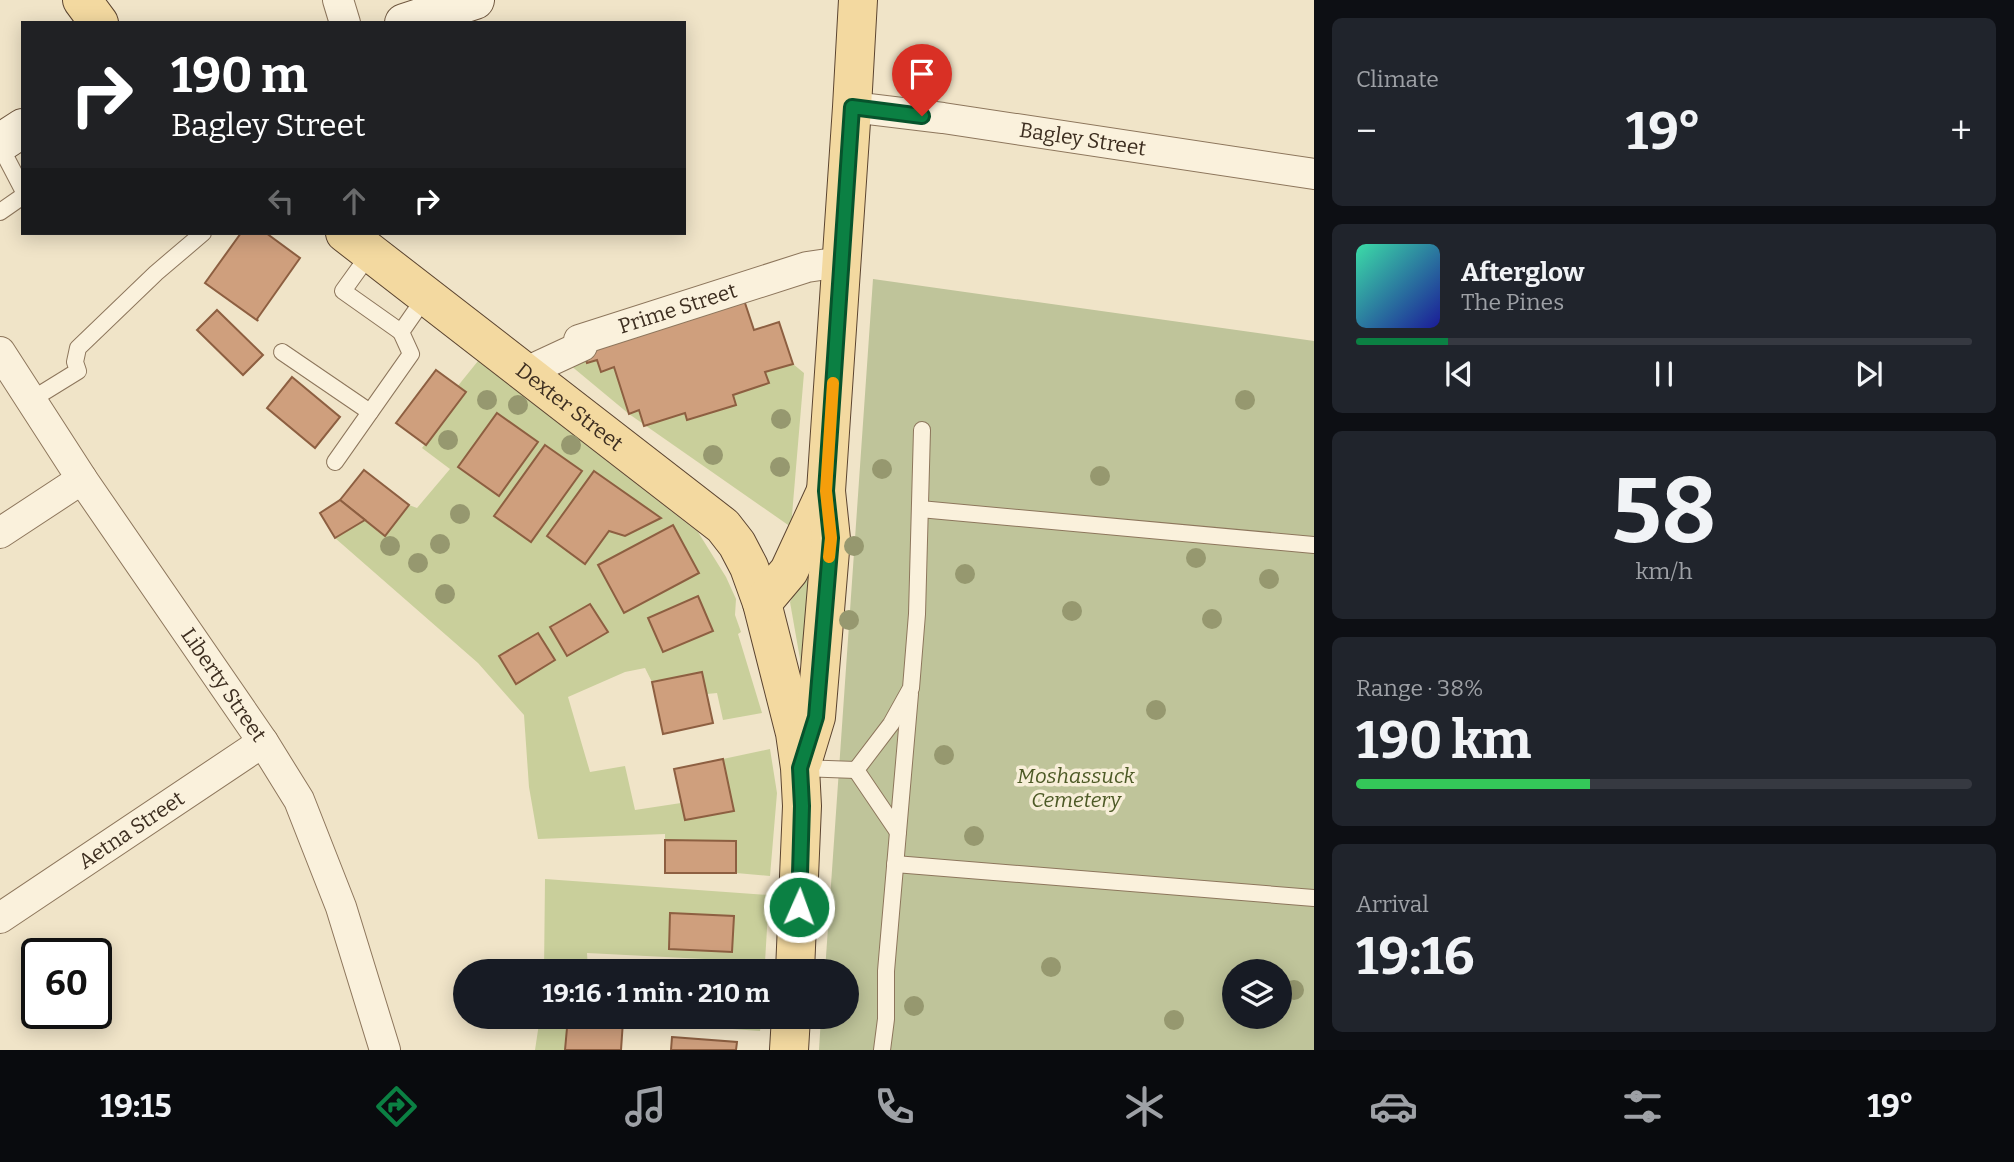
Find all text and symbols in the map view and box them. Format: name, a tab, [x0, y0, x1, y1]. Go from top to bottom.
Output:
pin	[892, 44, 952, 116]
text: 190 m	[171, 46, 308, 105]
icon: right	[56, 49, 147, 140]
icon: arrive	[903, 55, 941, 93]
text: Climate	[1356, 65, 1439, 93]
text: 19°	[1626, 100, 1701, 163]
text: Bagley Street	[171, 106, 366, 144]
text: −	[1356, 108, 1377, 154]
text: +	[1950, 108, 1972, 154]
street label: Bagley Street	[1018, 117, 1148, 162]
icon: left	[262, 182, 300, 220]
icon: ahead	[335, 182, 373, 220]
icon: right	[408, 182, 446, 220]
text: Afterglow	[1461, 257, 1584, 288]
street label: Prime Street	[615, 277, 740, 340]
text: The Pines	[1461, 288, 1564, 316]
icon: previous	[1440, 355, 1478, 393]
icon: pause	[1645, 355, 1683, 393]
icon: next	[1850, 355, 1888, 393]
street label: Dexter Street	[511, 357, 629, 457]
text: 58	[1612, 457, 1716, 566]
text: km/h	[1636, 557, 1692, 585]
street label: Liberty Street	[175, 623, 272, 747]
text: Range · 38%	[1356, 674, 1483, 702]
text: 190 km	[1356, 709, 1531, 772]
park label: Moshassuck Cemetery	[1017, 763, 1136, 813]
street label: Aetna Street	[73, 785, 190, 875]
position arrow	[762, 870, 836, 944]
text: Arrival	[1356, 890, 1429, 918]
text: 19:16	[1356, 925, 1475, 988]
speed limit sign: 60	[21, 938, 112, 1029]
map controls	[1222, 959, 1292, 1029]
button: layers	[1222, 959, 1292, 1029]
text: 19:16 · 1 min · 210 m	[542, 978, 770, 1009]
icon: directions	[372, 1082, 421, 1131]
icon: music	[621, 1082, 670, 1131]
icon: phone	[870, 1082, 919, 1131]
icon: climate	[1120, 1082, 1169, 1131]
icon: car	[1369, 1082, 1418, 1131]
icon: filters	[1618, 1082, 1667, 1131]
text: 19:15	[100, 1087, 172, 1125]
text: 19°	[1867, 1087, 1914, 1125]

